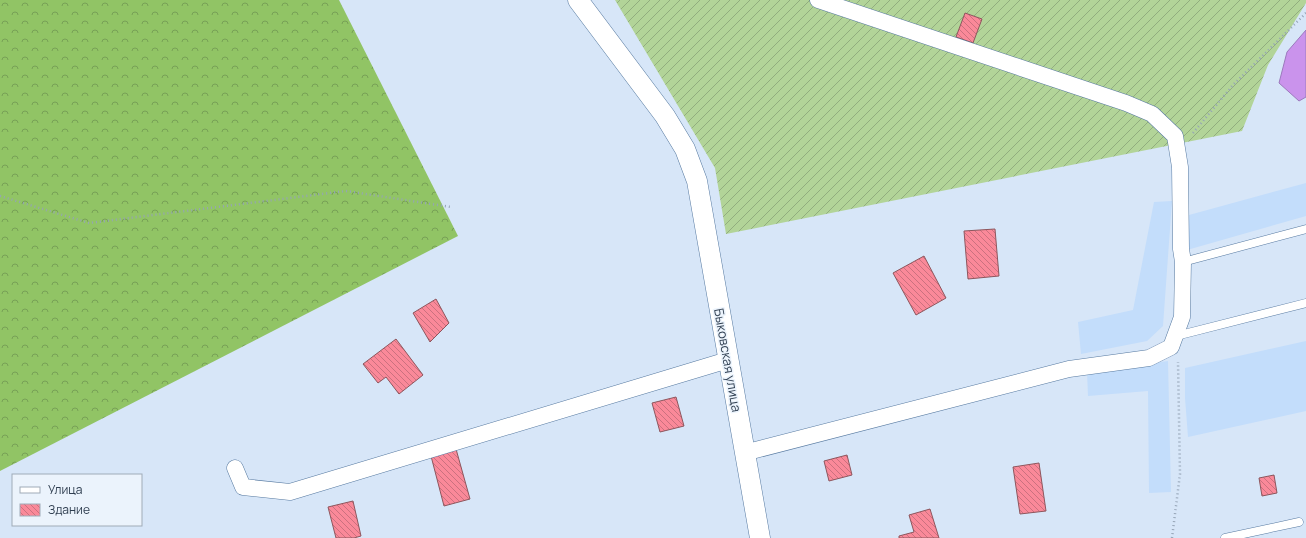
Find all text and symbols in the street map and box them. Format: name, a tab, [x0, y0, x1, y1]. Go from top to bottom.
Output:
street label: Быковская улица	[710, 307, 746, 413]
legend	[12, 474, 142, 526]
text: Улица	[48, 481, 82, 498]
text: Здание	[48, 501, 90, 518]

